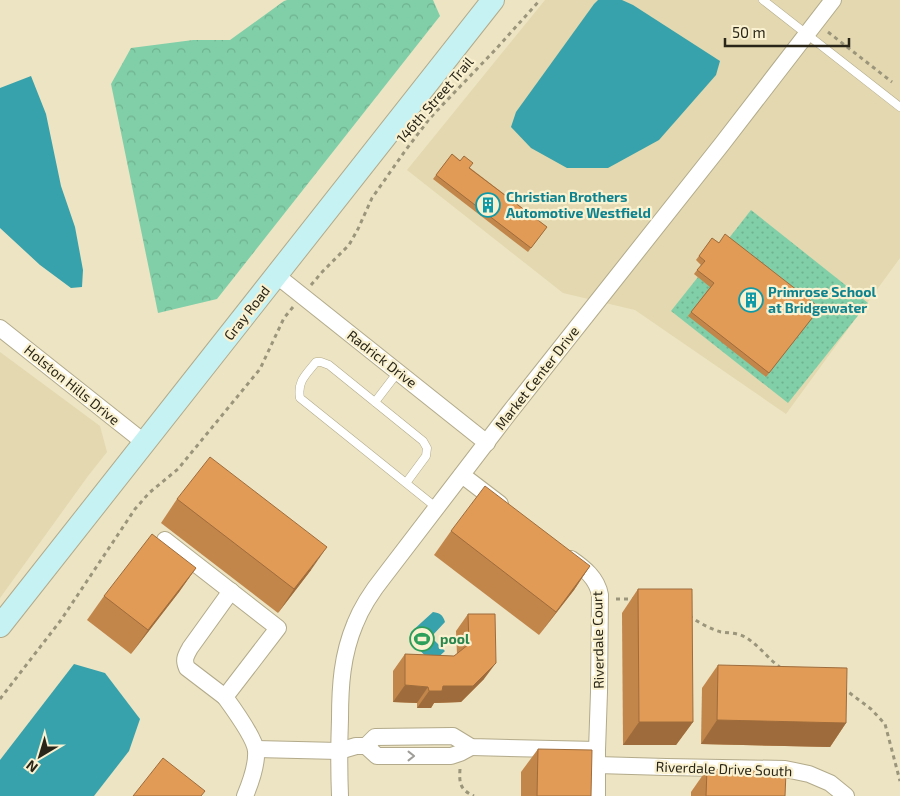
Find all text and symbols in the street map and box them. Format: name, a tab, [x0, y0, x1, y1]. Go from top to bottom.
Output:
scale bar	[725, 15, 849, 47]
text: 50 m	[732, 23, 766, 41]
street label: 146th Street Trail	[393, 53, 477, 146]
place label: Christian Brothers Automotive Westfield	[506, 188, 651, 221]
building icon: Christian Brothers Automotive Westfield	[475, 192, 501, 218]
street label: Gray Road	[220, 282, 273, 343]
place label: Primrose School at Bridgewater	[768, 283, 877, 316]
building icon: Primrose School at Bridgewater	[738, 287, 764, 313]
street label: Market Center Drive	[491, 323, 582, 433]
street label: Radrick Drive	[344, 326, 420, 391]
street label: Holston Hills Drive	[21, 341, 123, 428]
street label: Riverdale Court	[588, 591, 607, 689]
sports icon: pool	[409, 626, 435, 652]
place label: pool	[440, 630, 470, 647]
north arrow	[15, 731, 65, 781]
one-way arrow	[408, 751, 415, 761]
text: N	[22, 757, 41, 776]
street label: Riverdale Drive South	[655, 758, 793, 779]

